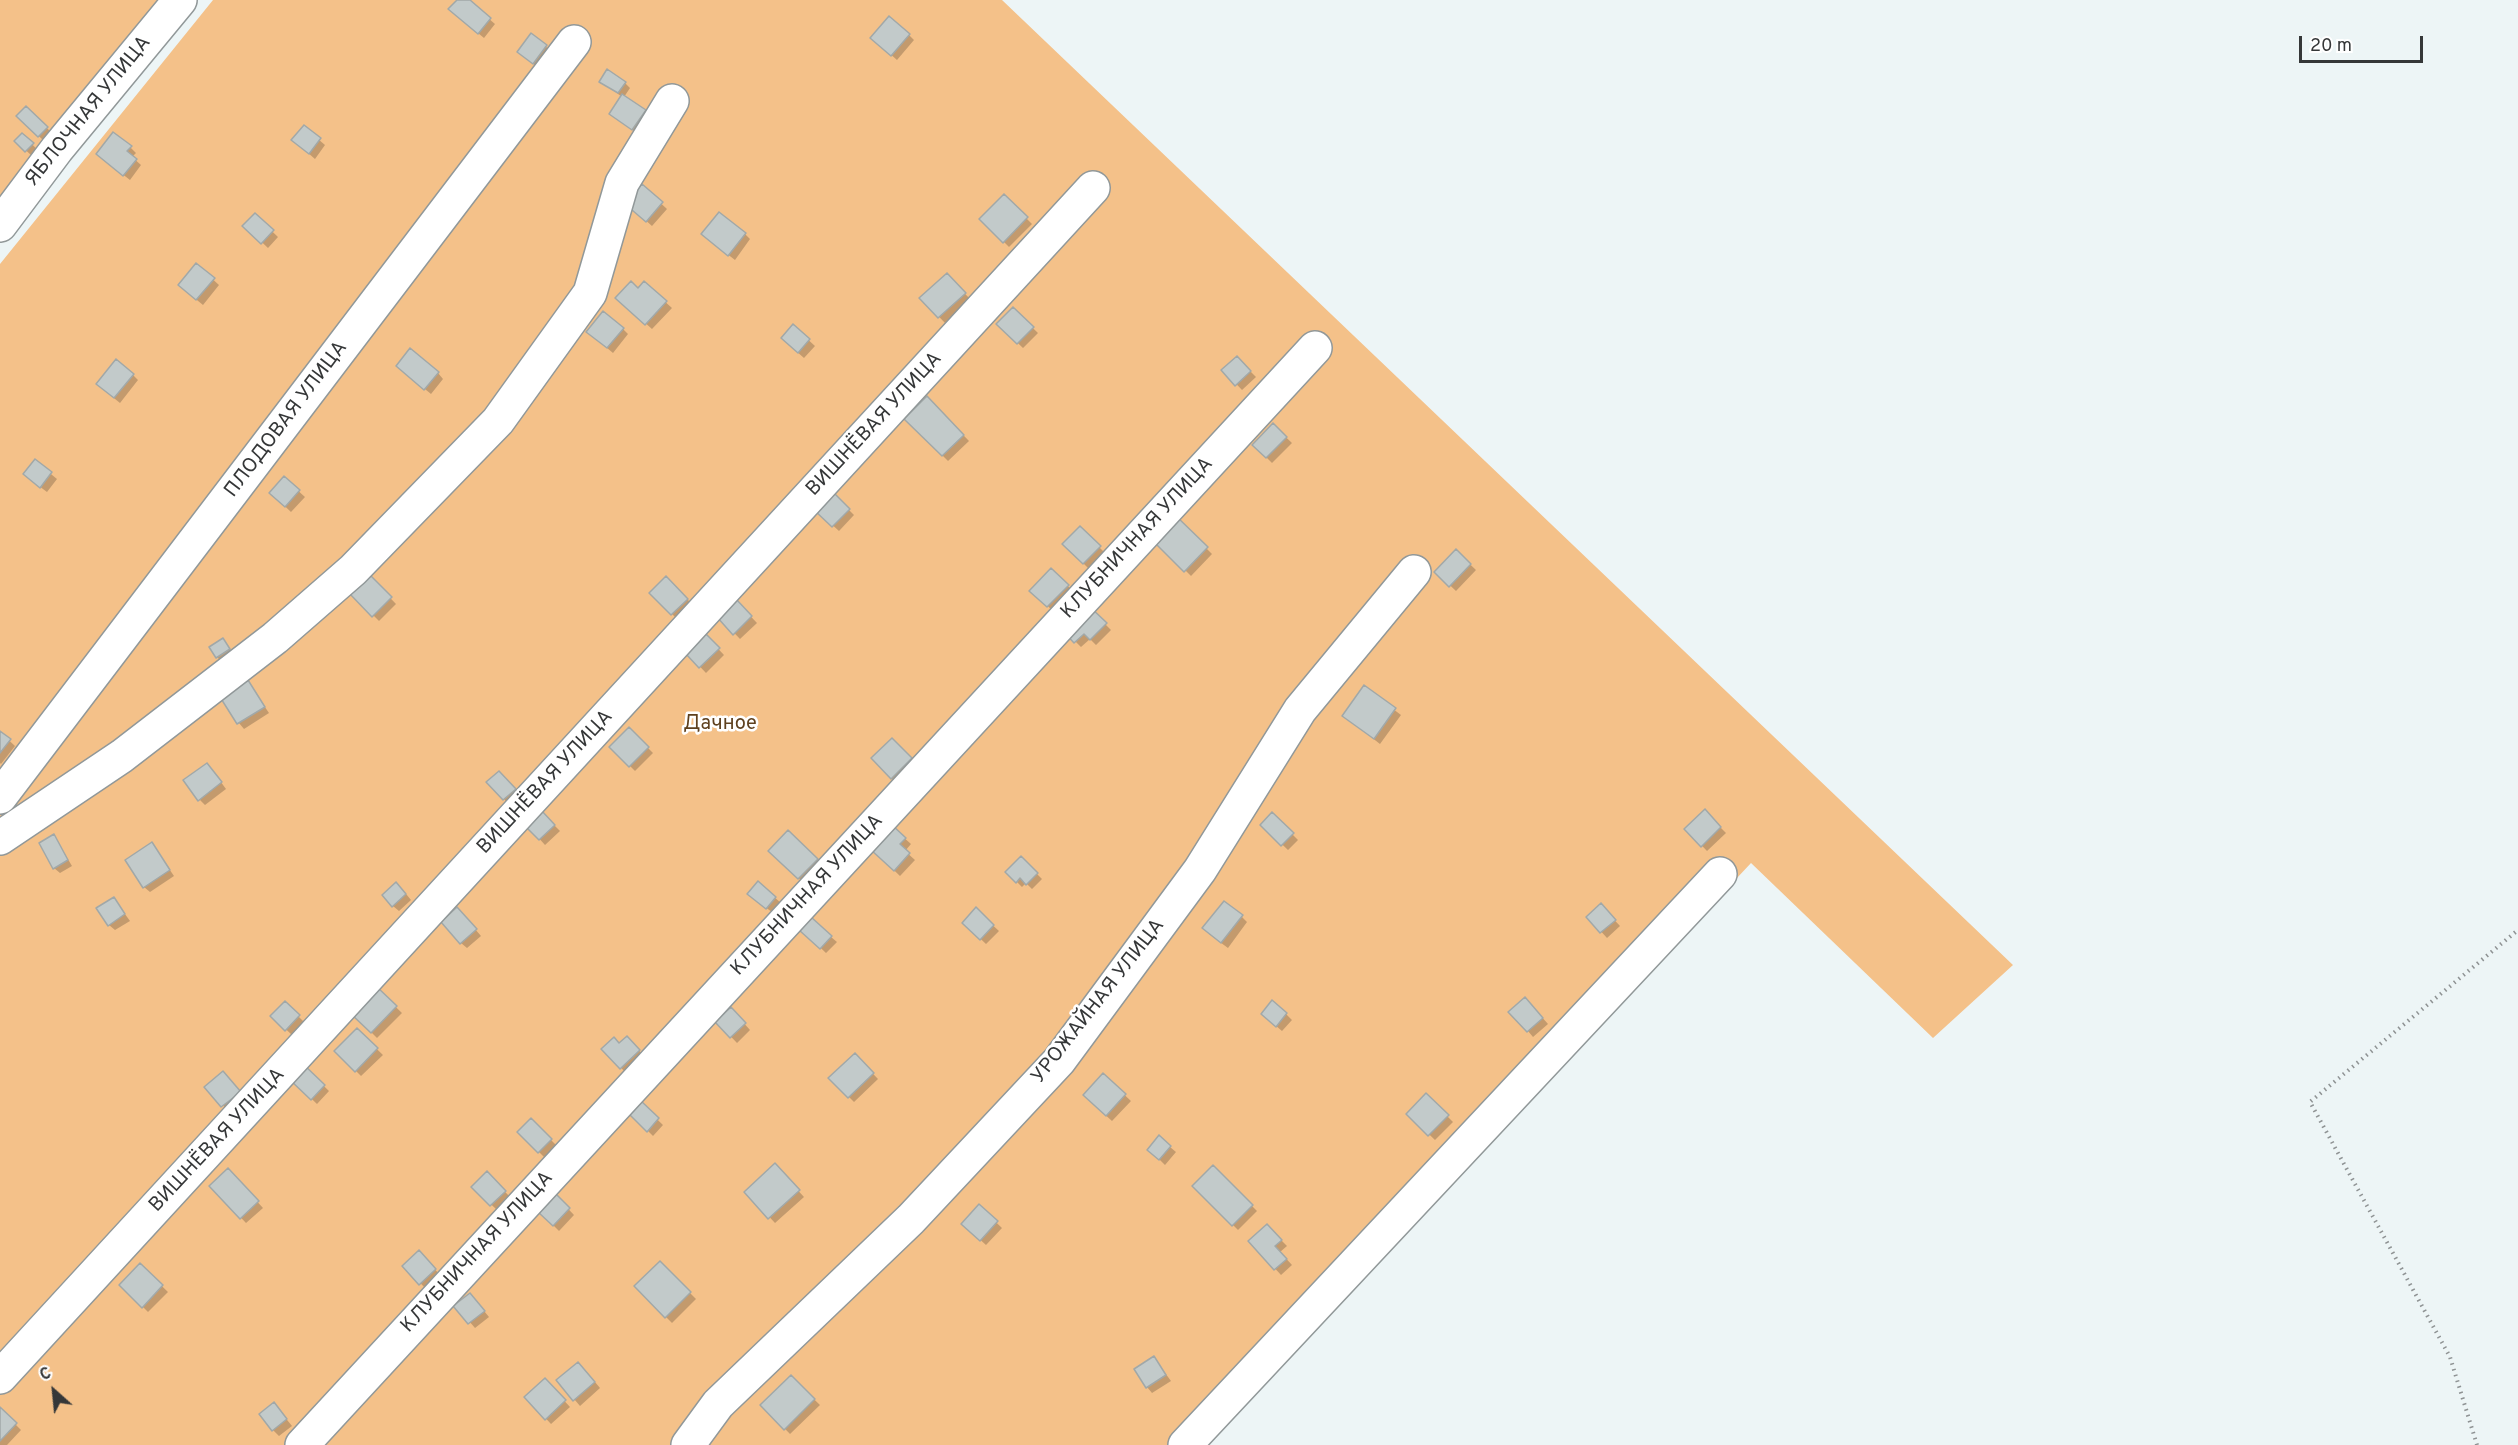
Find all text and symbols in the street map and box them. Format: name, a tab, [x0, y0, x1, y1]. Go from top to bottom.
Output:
scale bar	[2302, 24, 2426, 62]
street label: ЯБЛОЧНАЯ УЛИЦА	[21, 32, 157, 192]
text: 20 m	[2310, 35, 2352, 58]
street label: ПЛОДОВАЯ УЛИЦА	[220, 337, 354, 503]
street label: ВИШНЁВАЯ УЛИЦА	[802, 348, 948, 502]
street label: КЛУБНИЧНАЯ УЛИЦА	[1057, 453, 1219, 625]
street label: ВИШНЁВАЯ УЛИЦА	[473, 706, 619, 860]
park label: Дачное	[683, 713, 757, 737]
street label: КЛУБНИЧНАЯ УЛИЦА	[727, 810, 889, 982]
street label: УРОЖАЙНАЯ УЛИЦА	[1027, 915, 1171, 1089]
street label: ВИШНЁВАЯ УЛИЦА	[145, 1064, 291, 1218]
street label: КЛУБНИЧНАЯ УЛИЦА	[397, 1167, 559, 1339]
north arrow	[24, 1361, 84, 1421]
text: С	[37, 1364, 55, 1386]

